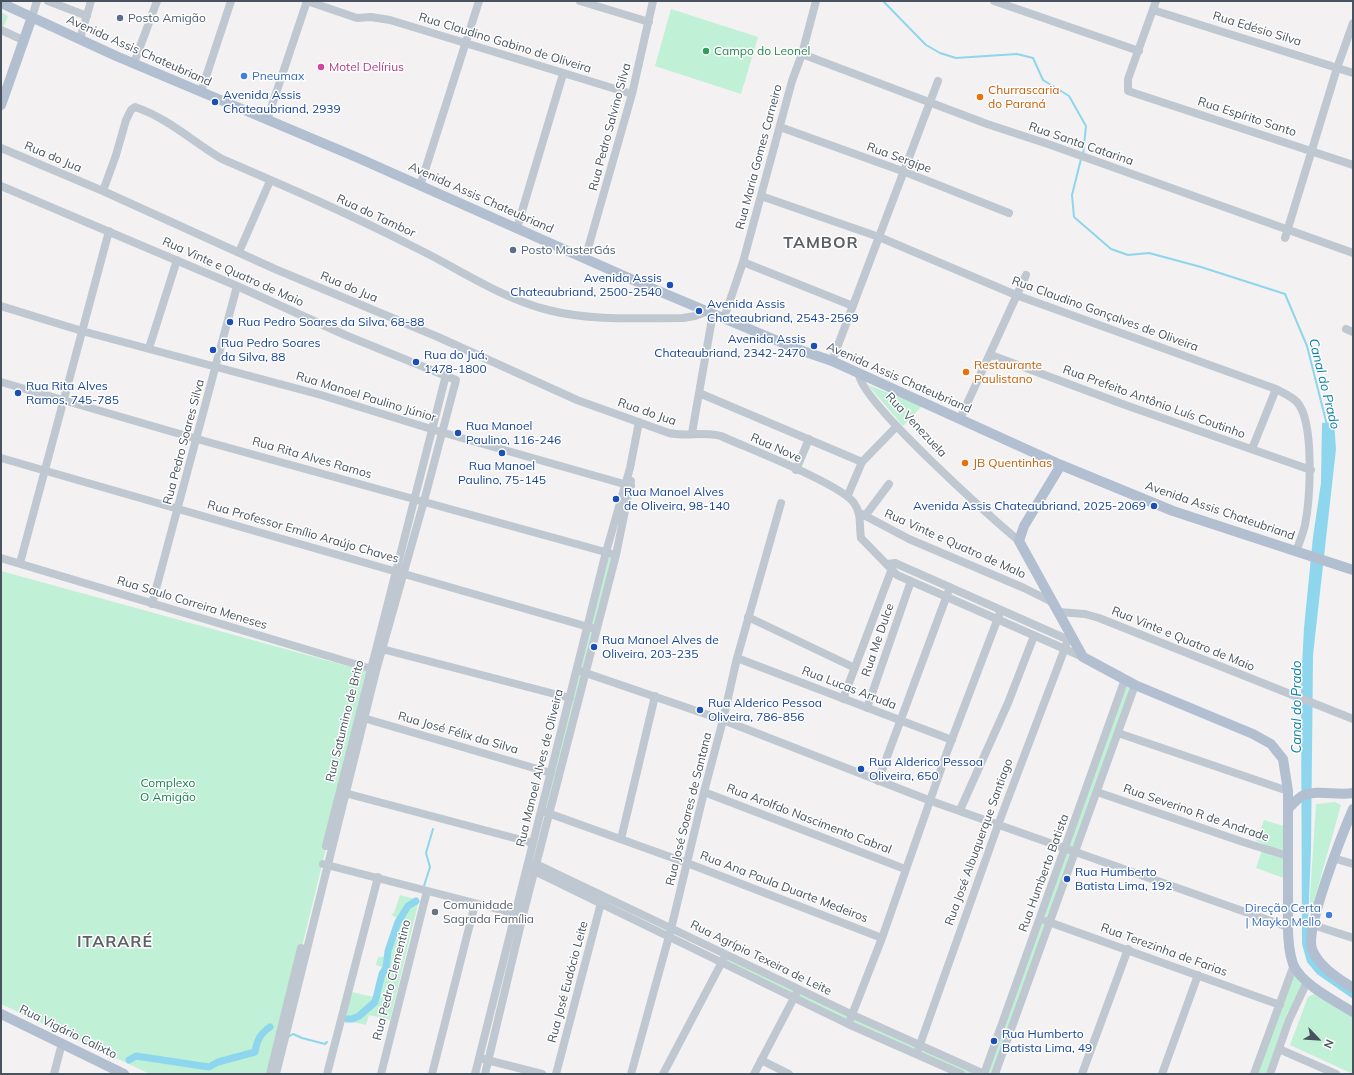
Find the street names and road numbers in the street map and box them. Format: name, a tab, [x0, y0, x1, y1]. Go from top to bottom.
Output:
street label: Rua Edésio Silva	[1211, 9, 1303, 49]
street label: Rua Claudino Gabino de Oliveira	[417, 10, 593, 76]
street label: Avenida Assis Chateubriand	[64, 12, 214, 90]
street label: Rua Pedro Salvino Silva	[586, 62, 634, 192]
street label: Rua Maria Gomes Carneiro	[733, 83, 785, 231]
street label: Rua Espírito Santo	[1196, 94, 1298, 140]
street label: Rua Santa Catarina	[1027, 119, 1135, 169]
street label: Rua do Jua	[22, 138, 84, 176]
street label: Rua Sergipe	[865, 140, 933, 176]
street label: Avenida Assis Chateubriand	[406, 159, 556, 237]
street label: Rua do Tambor	[334, 191, 418, 241]
street label: Rua Vinte e Quatro de Maio	[160, 234, 306, 310]
street label: Rua do Jua	[318, 268, 380, 306]
street label: Rua Claudino Gonçalves de Oliveira	[1010, 273, 1200, 355]
street label: Avenida Assis Chateubriand	[824, 339, 974, 417]
street label: Rua Prefeito Antônio Luís Coutinho	[1061, 362, 1247, 442]
street label: Rua Manoel Paulino Júnior	[294, 369, 438, 425]
street label: Rua Pedro Soares Silva	[160, 378, 208, 506]
street label: Rua Venezuela	[882, 390, 950, 460]
street label: Rua do Jua	[616, 395, 678, 429]
street label: Rua Nove	[748, 430, 804, 466]
street label: Rua Rita Alves Ramos	[251, 434, 373, 482]
street label: Avenida Assis Chateubriand	[1143, 479, 1297, 543]
street label: Rua Professor Emílio Araújo Chaves	[206, 498, 400, 566]
street label: Rua Vinte e Quatro de Malo	[882, 506, 1028, 582]
street label: Rua Saulo Correira Meneses	[115, 573, 269, 633]
street label: Rua Me Dulce	[859, 601, 897, 679]
street label: Rua Vinte e Quatro de Maio	[1109, 604, 1257, 674]
street label: Rua Satumino de Brito	[323, 659, 367, 783]
street label: Rua Lucas Arruda	[800, 663, 898, 713]
street label: Rua Manoel Alves de Oliveira	[513, 688, 567, 848]
street label: Rua José Félix da Silva	[396, 709, 520, 757]
street label: Rua José Soares de Santana	[663, 731, 715, 887]
street label: Rua José Albuquerque Santiago	[942, 757, 1016, 927]
street label: Rua Arolfdo Nascimento Cabral	[725, 781, 893, 857]
street label: Rua Severino R de Andrade	[1121, 781, 1271, 845]
street label: Rua Humberto Batista	[1016, 812, 1072, 934]
street label: Rua Ana Paula Duarte Medeiros	[698, 848, 870, 926]
street label: Rua Agrípio Texeira de Leite	[688, 917, 834, 999]
street label: Rua Pedro Clementino	[370, 918, 414, 1042]
street label: Rua José Eudócio Leite	[545, 920, 591, 1044]
street label: Rua Terezinha de Farias	[1099, 920, 1229, 980]
street label: Rua Vigário Calixto	[17, 1002, 119, 1062]

